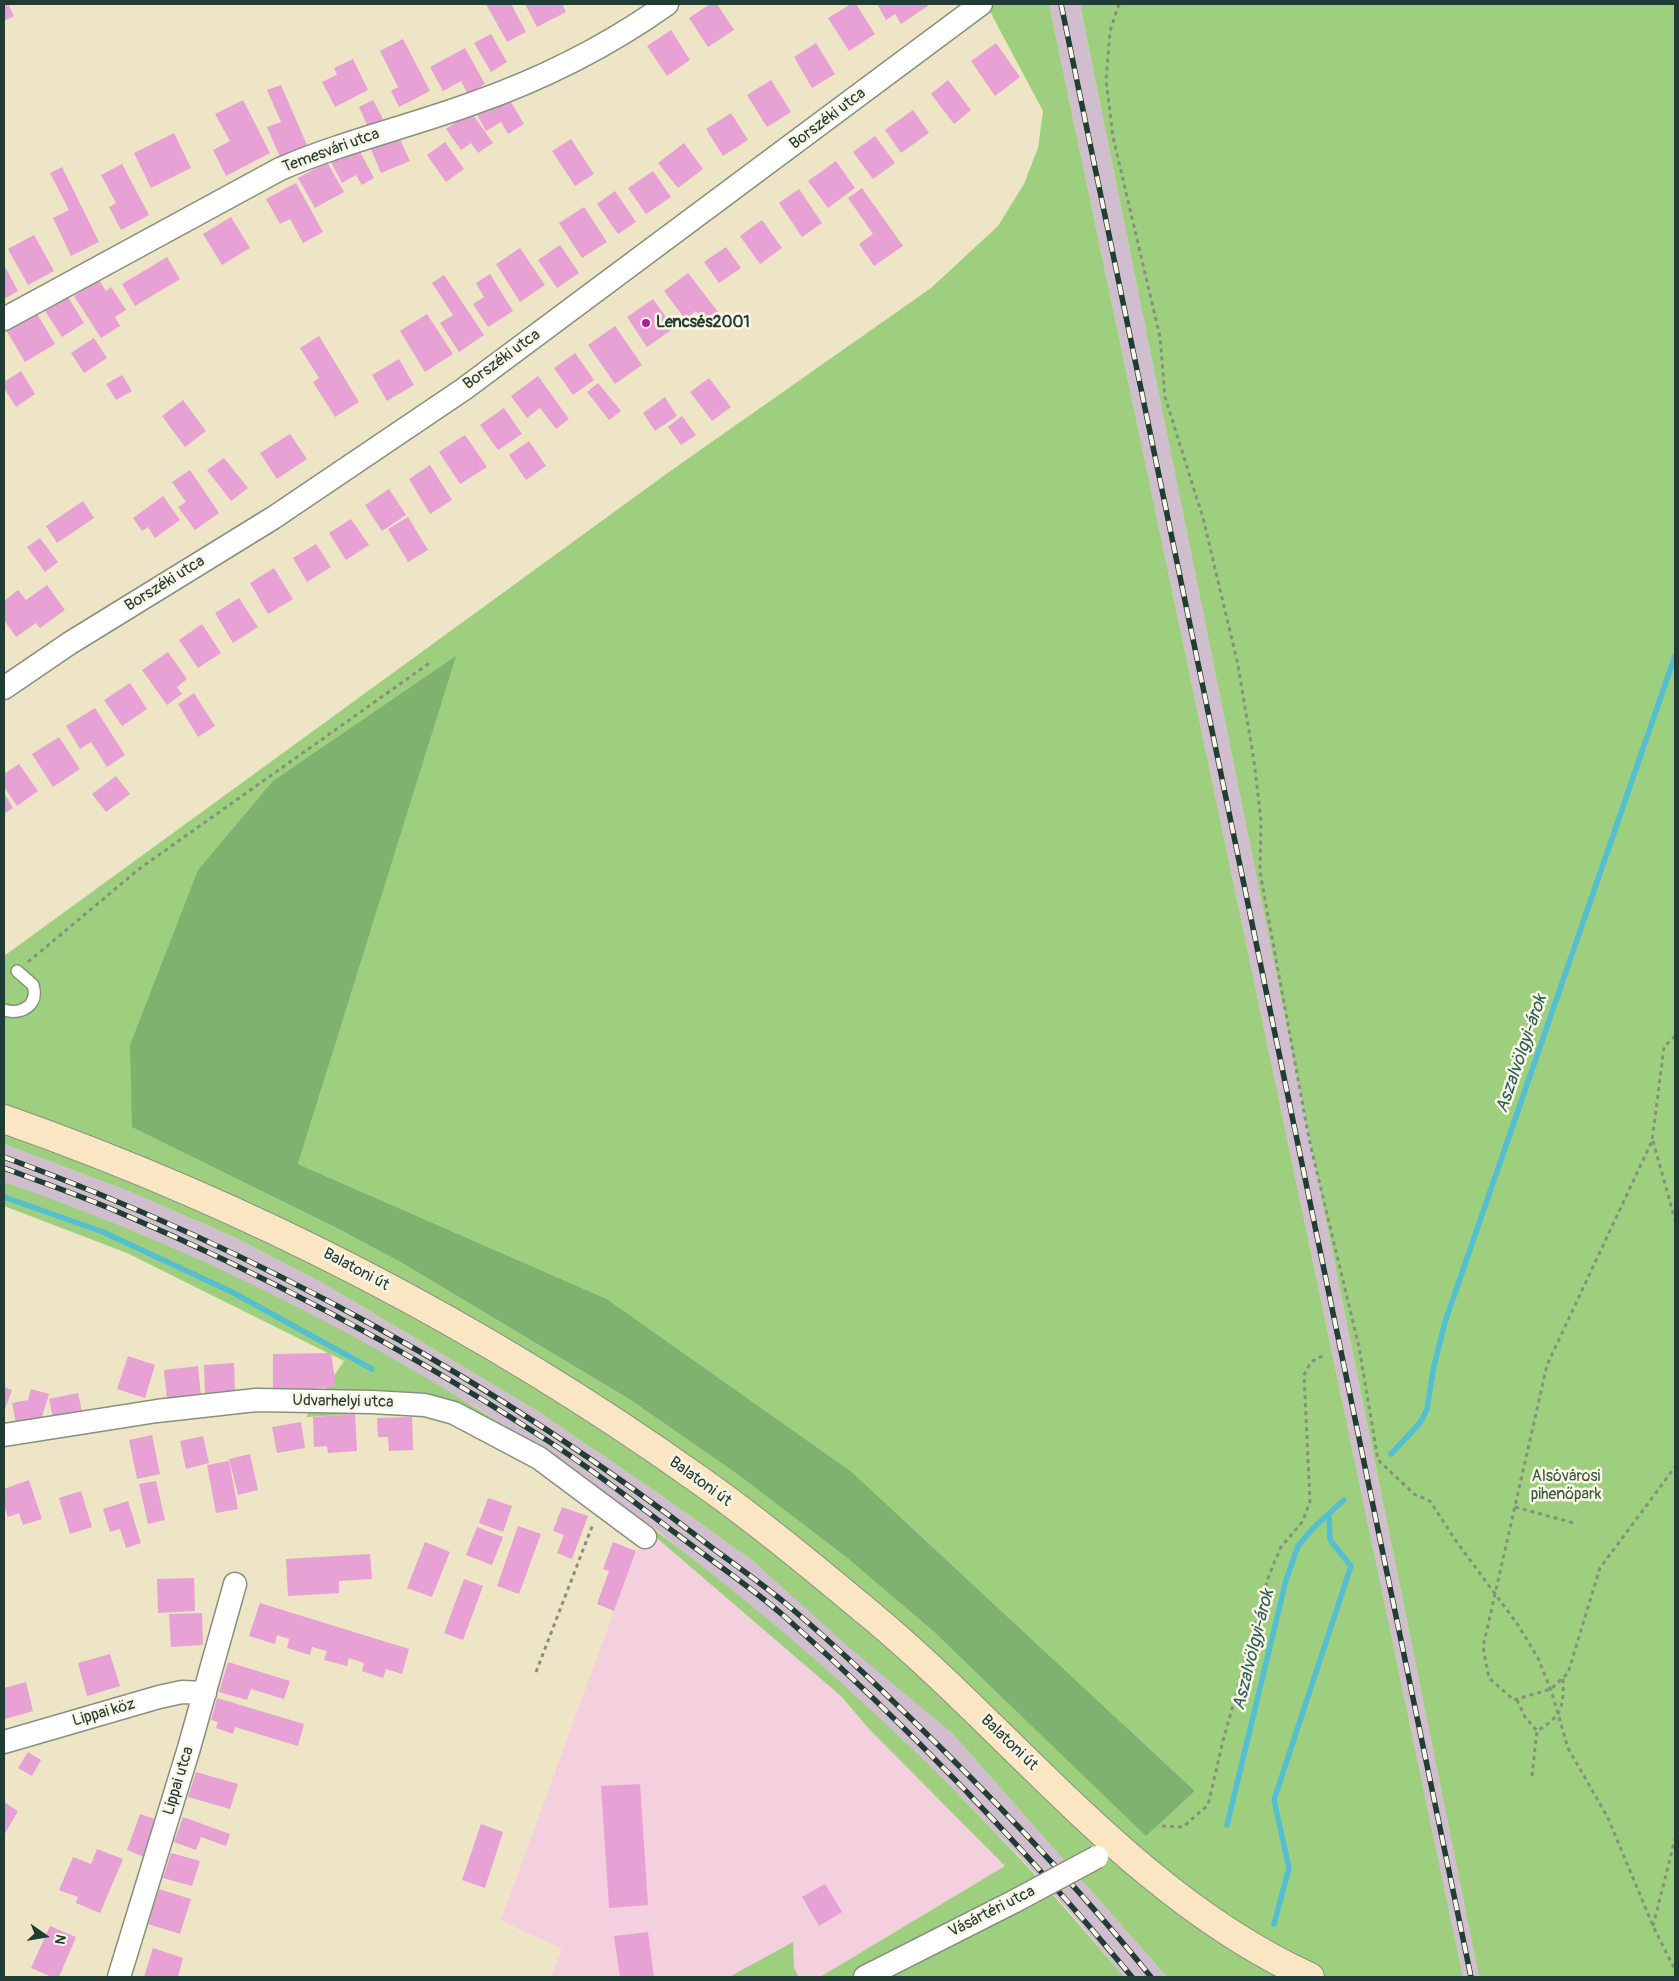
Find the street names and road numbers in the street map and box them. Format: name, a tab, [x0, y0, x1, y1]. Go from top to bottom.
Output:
street label: Borszéki utca	[786, 84, 870, 154]
street label: Temesvári utca	[280, 125, 382, 177]
street label: Borszéki utca	[460, 326, 544, 394]
street label: Borszéki utca	[122, 552, 208, 616]
street label: Balatoni út	[320, 1245, 392, 1295]
street label: Udvarhelyi utca	[292, 1392, 394, 1412]
street label: Balatoni út	[665, 1453, 735, 1511]
street label: Lippai köz	[70, 1695, 138, 1731]
street label: Balatoni út	[976, 1711, 1042, 1775]
street label: Lippai utca	[159, 1744, 199, 1818]
street label: Vásártéri utca	[946, 1882, 1038, 1942]

